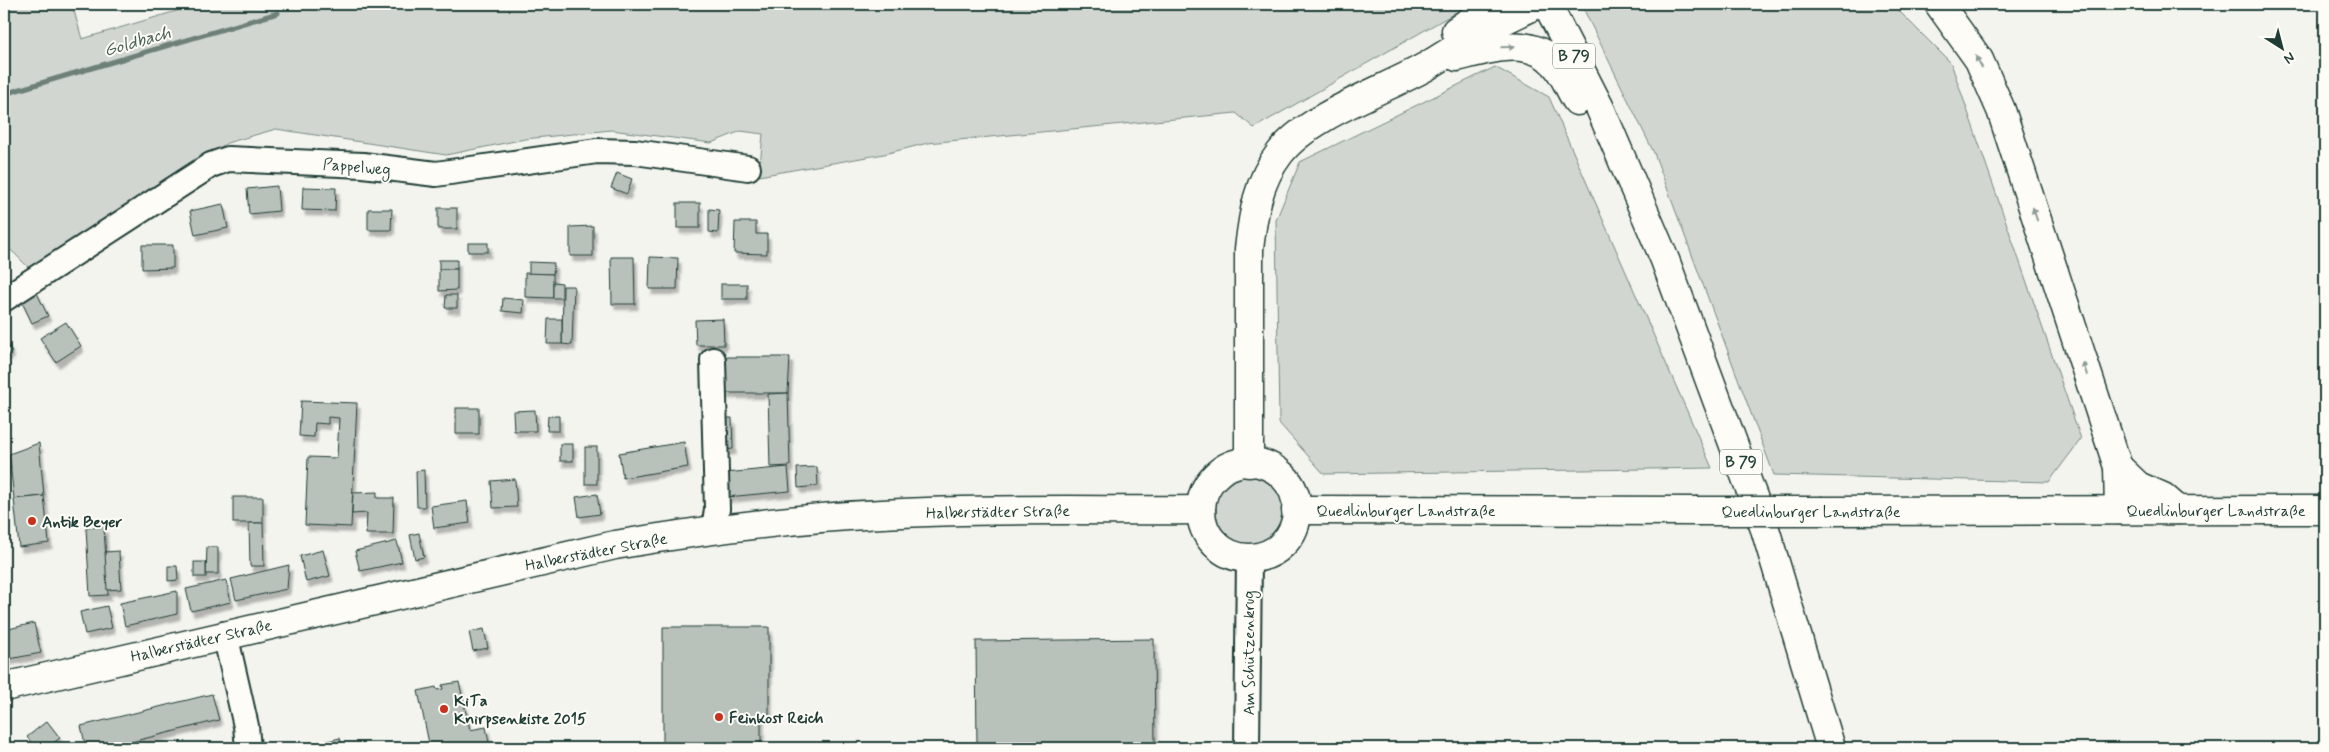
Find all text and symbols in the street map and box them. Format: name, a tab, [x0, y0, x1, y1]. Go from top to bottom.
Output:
water label: Goldbach	[101, 21, 174, 63]
north arrow	[2256, 22, 2306, 72]
one-way arrow	[1500, 43, 1516, 51]
road number: B 79	[1553, 44, 1595, 68]
text: N	[2280, 48, 2298, 68]
one-way arrow	[1975, 55, 1984, 69]
street label: Pappelweg	[322, 154, 392, 182]
one-way arrow	[2031, 207, 2038, 222]
one-way arrow	[2081, 361, 2089, 376]
road number: B 79	[1720, 450, 1762, 474]
street label: Halberstädter Straße	[926, 501, 1070, 524]
street label: Quedlinburger Landstraße	[1316, 501, 1496, 522]
street label: Quedlinburger Landstraße	[2126, 501, 2306, 522]
street label: Quedlinburger Landstraße	[1721, 502, 1901, 523]
place label: Antik Beyer	[42, 512, 123, 533]
marker: Antik Beyer	[26, 515, 38, 527]
street label: Halberstädter Straße	[523, 528, 669, 577]
street label: Am Schützenkrug	[1239, 590, 1261, 716]
street label: Halberstädter Straße	[129, 615, 274, 668]
place label: KiTa Knirpsenkiste 2015	[454, 691, 587, 730]
marker: KiTa Knirpsenkiste 2015	[438, 703, 450, 715]
place label: Feinkost Reich	[729, 708, 824, 729]
marker: Feinkost Reich	[713, 711, 725, 723]

